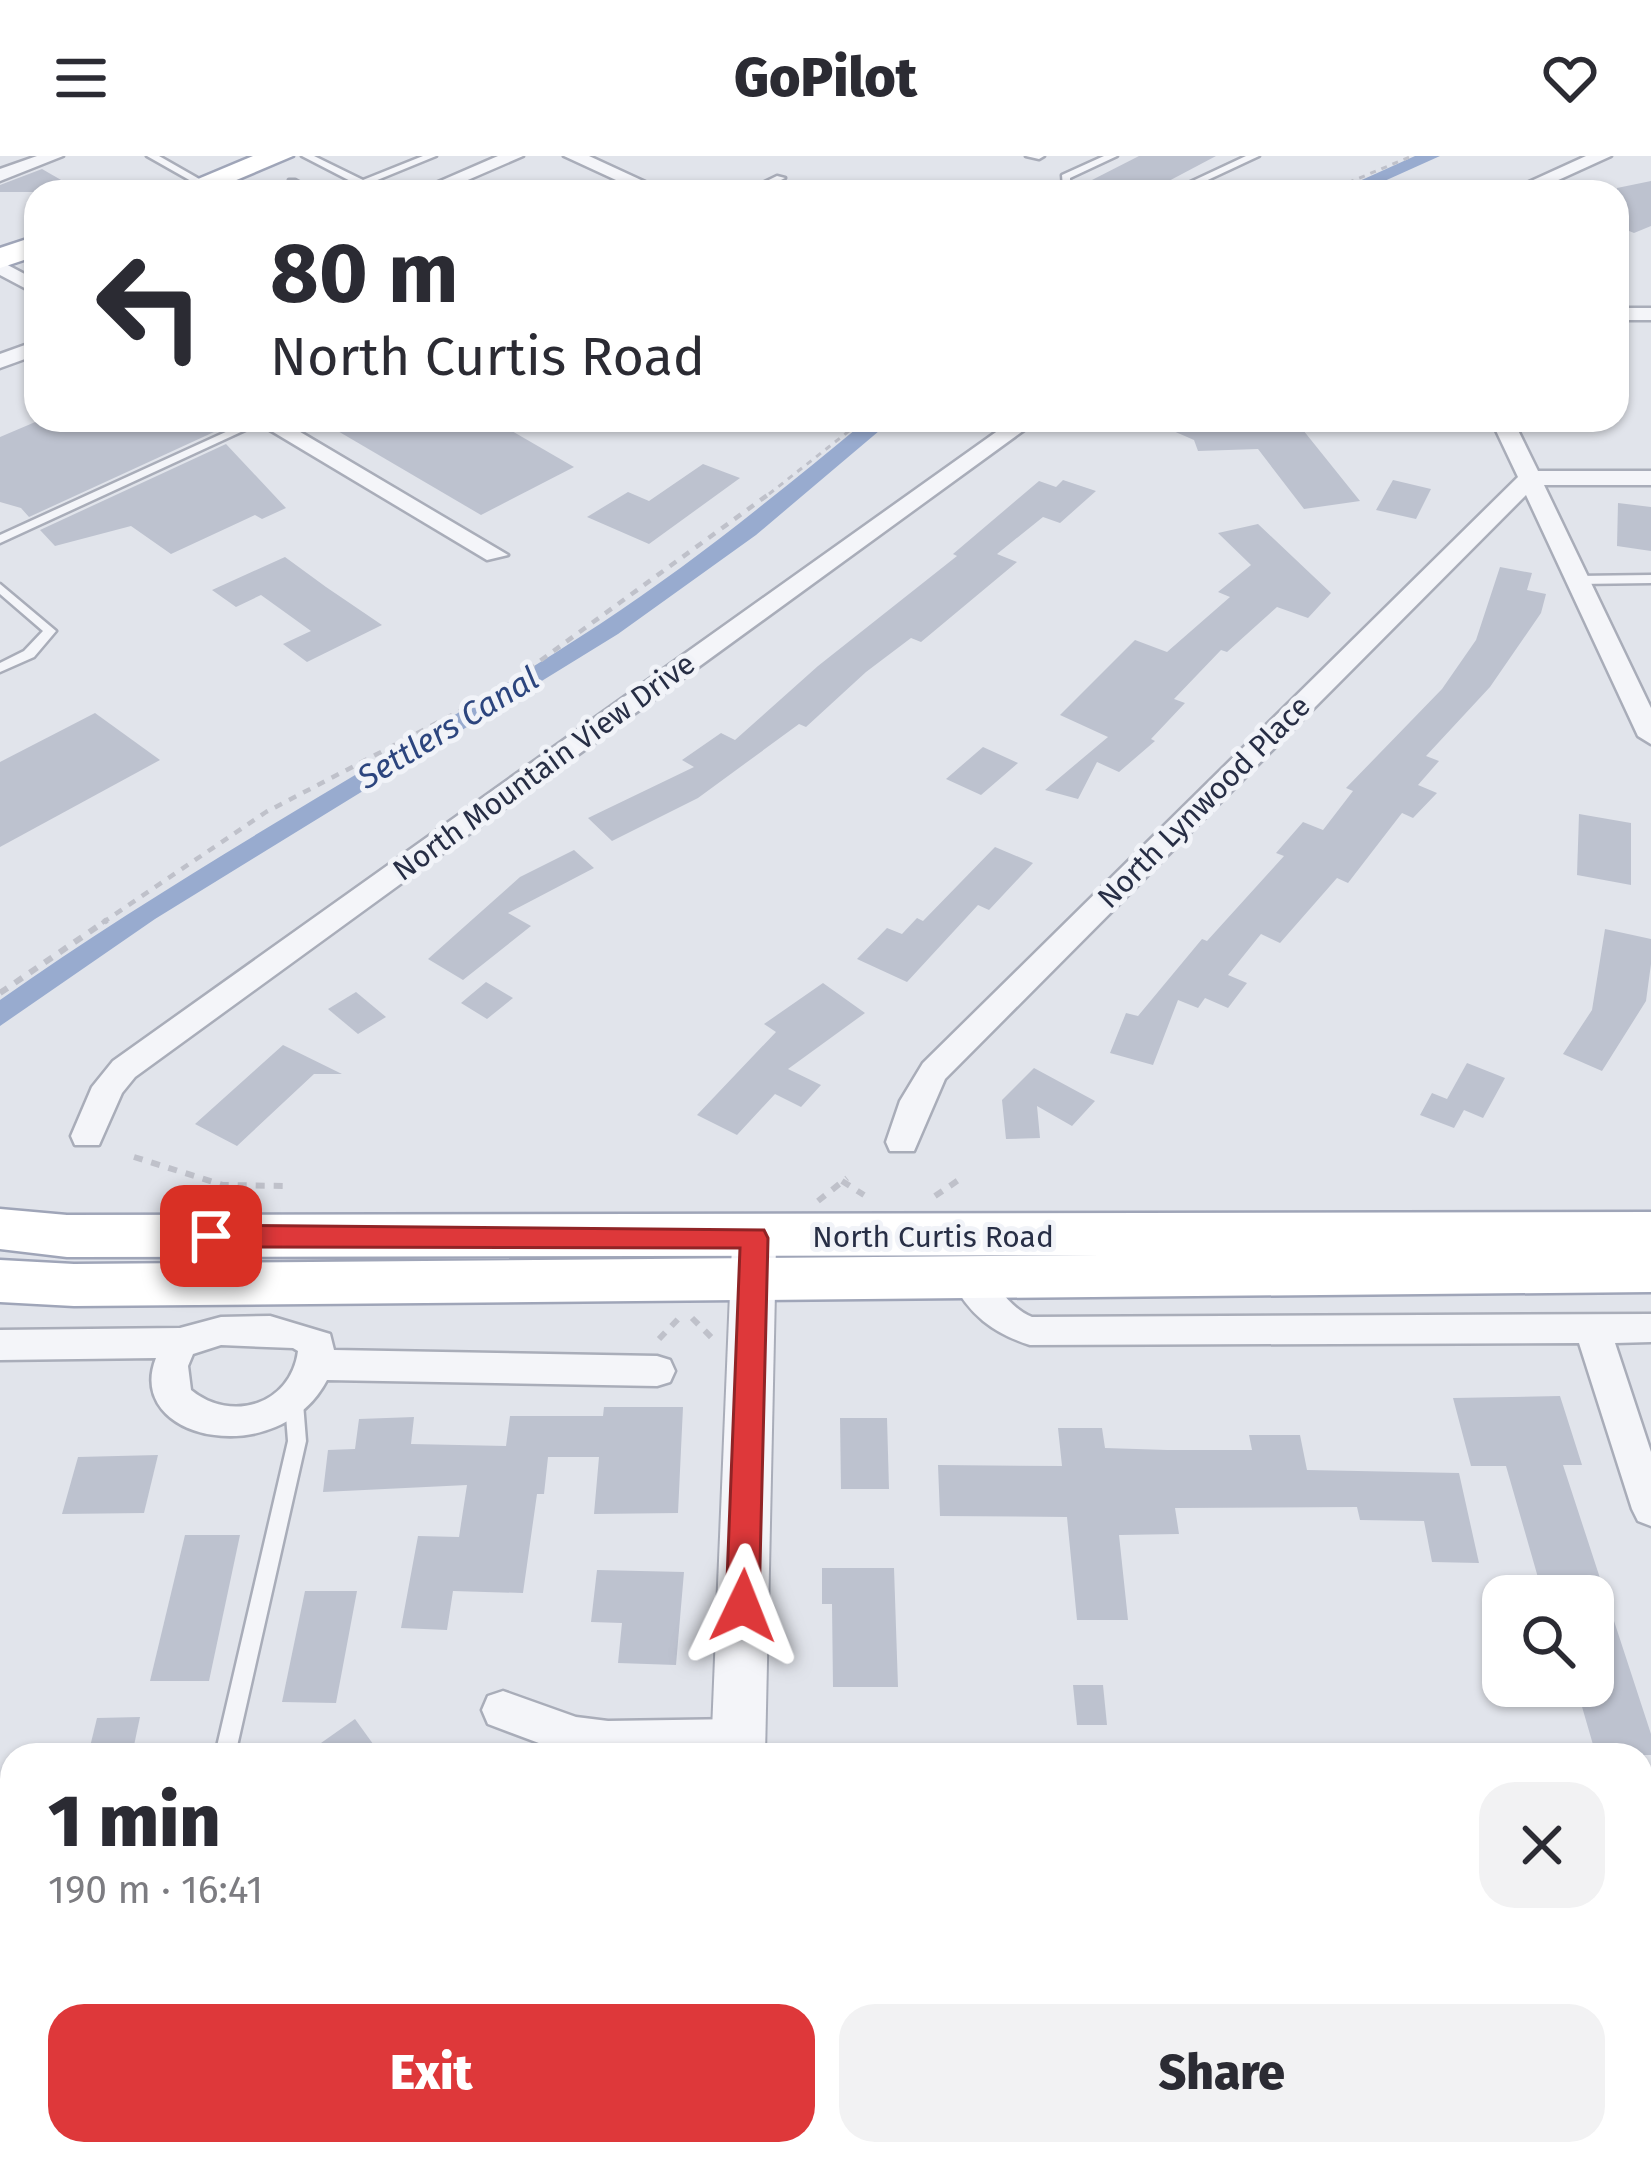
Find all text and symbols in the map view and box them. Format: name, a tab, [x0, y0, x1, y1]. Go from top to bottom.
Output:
icon: menu	[48, 45, 114, 111]
icon: heart	[1537, 45, 1603, 111]
text: GoPilot	[734, 46, 917, 110]
text: 80 m	[270, 223, 459, 324]
icon: left	[72, 228, 228, 384]
text: North Curtis Road	[270, 325, 705, 389]
street label: North Mountain View Drive	[386, 645, 702, 889]
water label: Settlers Canal	[349, 658, 546, 798]
street label: North Lynwood Place	[1090, 688, 1318, 916]
pin	[160, 1185, 262, 1287]
icon: arrive	[178, 1203, 244, 1269]
street label: North Curtis Road	[812, 1219, 1054, 1255]
position arrow	[680, 1543, 806, 1669]
map controls	[1482, 1575, 1614, 1707]
button: search	[1482, 1575, 1614, 1707]
text: 1 min	[48, 1779, 221, 1865]
button: close	[1479, 1782, 1605, 1908]
text: 190 m · 16:41	[48, 1867, 263, 1913]
button: Exit	[48, 2004, 815, 2142]
button: Share	[839, 2004, 1605, 2142]

